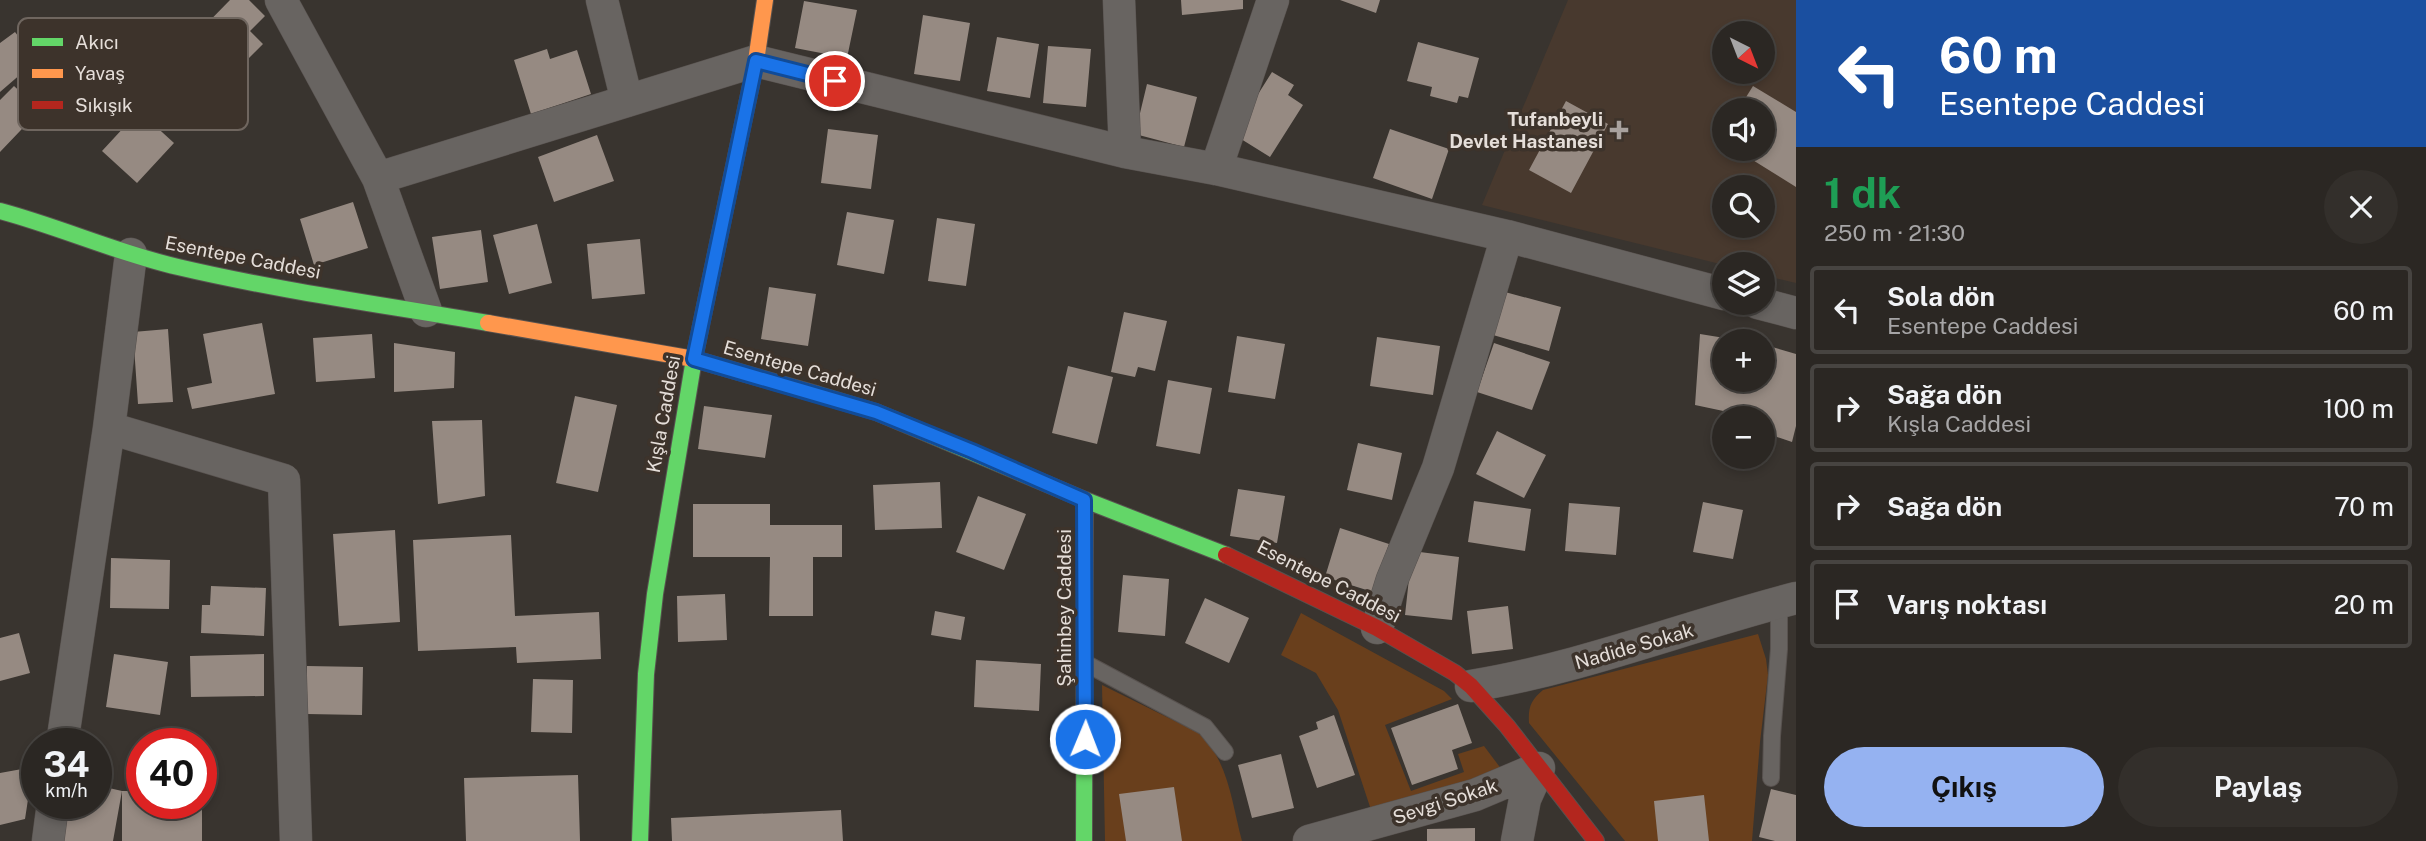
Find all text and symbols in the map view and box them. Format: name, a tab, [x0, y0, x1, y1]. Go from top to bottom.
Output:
legend	[18, 18, 248, 130]
north arrow	[1712, 21, 1774, 84]
map controls	[1712, 21, 1775, 469]
text: 60 m	[1939, 26, 2058, 84]
icon: left	[1824, 28, 1915, 119]
text: Akıcı	[75, 31, 119, 53]
pin	[805, 51, 865, 111]
text: Yavaş	[75, 62, 125, 84]
icon: arrive	[816, 62, 854, 100]
text: Esentepe Caddesi	[1939, 85, 2205, 122]
text: Sıkışık	[75, 94, 133, 116]
button: sound	[1712, 98, 1775, 161]
place label: Tufanbeyli Devlet Hastanesi	[1449, 108, 1603, 152]
marker: Tufanbeyli Devlet Hastanesi	[1609, 120, 1629, 140]
text: 1 dk	[1824, 168, 1901, 217]
button: close	[2324, 170, 2398, 244]
button: search	[1712, 175, 1775, 238]
text: 250 m · 21:30	[1824, 219, 1965, 246]
street label: Esentepe Caddesi	[163, 231, 323, 283]
button: layers	[1712, 252, 1775, 315]
text: Sola dön	[1887, 281, 1995, 312]
icon: left	[1828, 291, 1866, 329]
text: 60 m	[2333, 295, 2394, 326]
text: Esentepe Caddesi	[1887, 312, 2078, 339]
button: +	[1712, 329, 1775, 392]
street label: Esentepe Caddesi	[721, 336, 879, 400]
street label: Kışla Caddesi	[642, 353, 684, 475]
text: Sağa dön	[1887, 379, 2002, 410]
icon: right	[1828, 389, 1866, 427]
text: 100 m	[2323, 393, 2394, 424]
button: −	[1712, 406, 1775, 469]
text: Kışla Caddesi	[1887, 410, 2031, 437]
icon: right	[1828, 487, 1866, 525]
text: Sağa dön	[1887, 491, 2002, 522]
text: 70 m	[2334, 491, 2394, 522]
street label: Şahinbey Caddesi	[1053, 529, 1075, 687]
street label: Esentepe Caddesi	[1254, 535, 1404, 627]
icon: arrive	[1828, 585, 1866, 623]
text: Varış noktası	[1887, 589, 2047, 620]
text: 20 m	[2334, 589, 2394, 620]
street label: Nadide Sokak	[1572, 618, 1696, 673]
position arrow	[1048, 702, 1122, 776]
speed limit sign: 40	[126, 728, 217, 819]
text: 34	[43, 744, 90, 785]
button: Çıkış	[1824, 747, 2104, 827]
button: Paylaş	[2118, 747, 2398, 827]
street label: Sevgi Sokak	[1390, 774, 1500, 828]
text: km/h	[45, 780, 88, 801]

